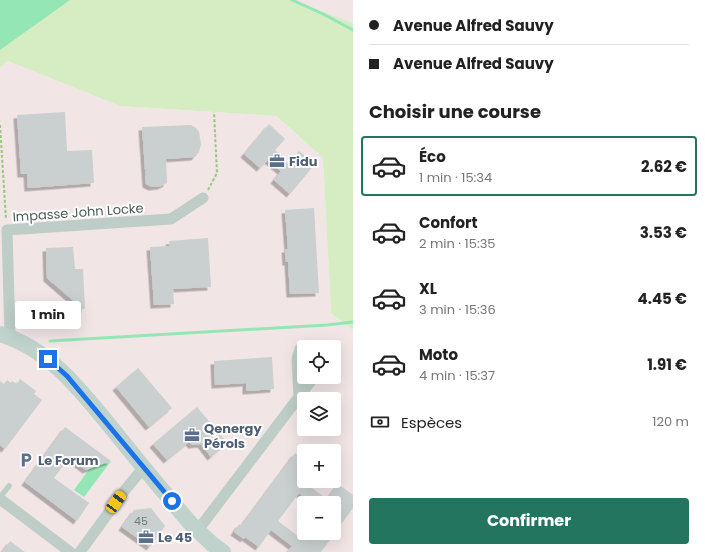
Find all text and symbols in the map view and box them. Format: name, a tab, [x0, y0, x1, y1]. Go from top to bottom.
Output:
text: Avenue Alfred Sauvy	[393, 15, 554, 36]
text: Avenue Alfred Sauvy	[393, 53, 554, 74]
text: Choisir une course	[369, 99, 541, 124]
text: Éco	[419, 146, 446, 167]
icon: car	[371, 148, 407, 184]
office icon: Fidu	[268, 152, 286, 170]
place label: Fidu	[289, 152, 318, 171]
text: 2.62 €	[641, 156, 687, 177]
text: 1 min · 15:34	[419, 168, 492, 187]
street label: Impasse John Locke	[12, 198, 144, 227]
text: Confort	[419, 212, 478, 233]
icon: car	[371, 214, 407, 250]
text: 3.53 €	[640, 222, 687, 243]
text: 2 min · 15:35	[419, 234, 495, 253]
text: XL	[419, 278, 437, 299]
icon: car	[371, 280, 407, 316]
text: 4.45 €	[638, 288, 687, 309]
text: 3 min · 15:36	[419, 300, 496, 319]
callout: 1 min	[15, 301, 81, 329]
text: 1 min	[31, 305, 65, 324]
map controls	[297, 340, 341, 540]
button: locate	[297, 340, 341, 384]
text: Moto	[419, 344, 458, 365]
icon: car	[371, 346, 407, 382]
route end	[39, 350, 57, 368]
text: 1.91 €	[647, 354, 687, 375]
text: 4 min · 15:37	[419, 366, 495, 385]
button: layers	[297, 392, 341, 436]
icon: cash	[369, 411, 391, 433]
text: Espèces	[401, 412, 462, 433]
text: 120 m	[652, 412, 689, 431]
place label: Qenergy Pérols	[204, 419, 262, 453]
office icon: Qenergy Pérols	[183, 426, 201, 444]
button: +	[297, 444, 341, 488]
parking icon: Le Forum	[17, 451, 35, 469]
place label: Le Forum	[38, 451, 99, 470]
car	[104, 489, 128, 515]
route start	[163, 492, 181, 510]
button: −	[297, 496, 341, 540]
button: Confirmer	[369, 498, 689, 544]
house number: 45	[134, 513, 148, 529]
office icon: Le 45	[137, 528, 155, 546]
place label: Le 45	[158, 528, 192, 547]

